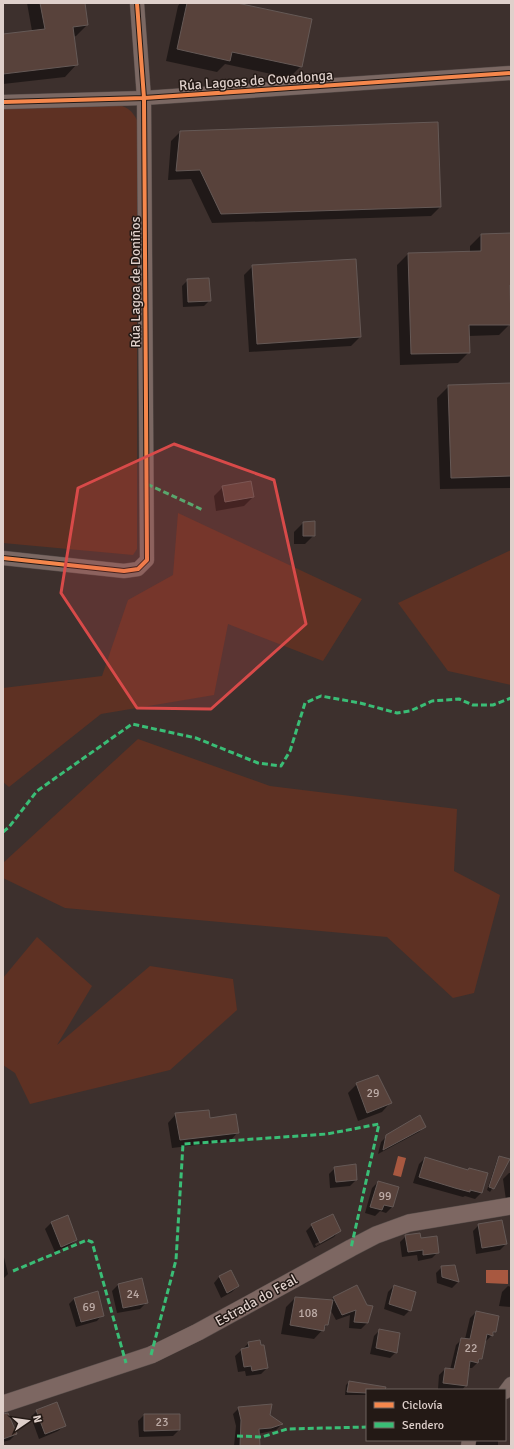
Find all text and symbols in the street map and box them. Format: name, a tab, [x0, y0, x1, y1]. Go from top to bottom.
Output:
street label: Rúa Lagoas de Covadonga	[178, 67, 334, 94]
street label: Rúa Lagoa de Doniños	[127, 216, 144, 348]
house number: 29	[367, 1086, 379, 1101]
house number: 99	[379, 1189, 391, 1204]
street label: Estrada do Feal	[212, 1271, 300, 1330]
house number: 24	[127, 1287, 140, 1302]
house number: 69	[83, 1300, 95, 1315]
house number: 108	[298, 1306, 318, 1321]
house number: 22	[465, 1341, 477, 1356]
legend	[366, 1389, 506, 1441]
text: Ciclovía	[402, 1398, 443, 1413]
north arrow	[8, 1401, 48, 1441]
text: N	[30, 1414, 44, 1424]
house number: 23	[156, 1415, 168, 1430]
text: Sendero	[402, 1418, 444, 1433]

